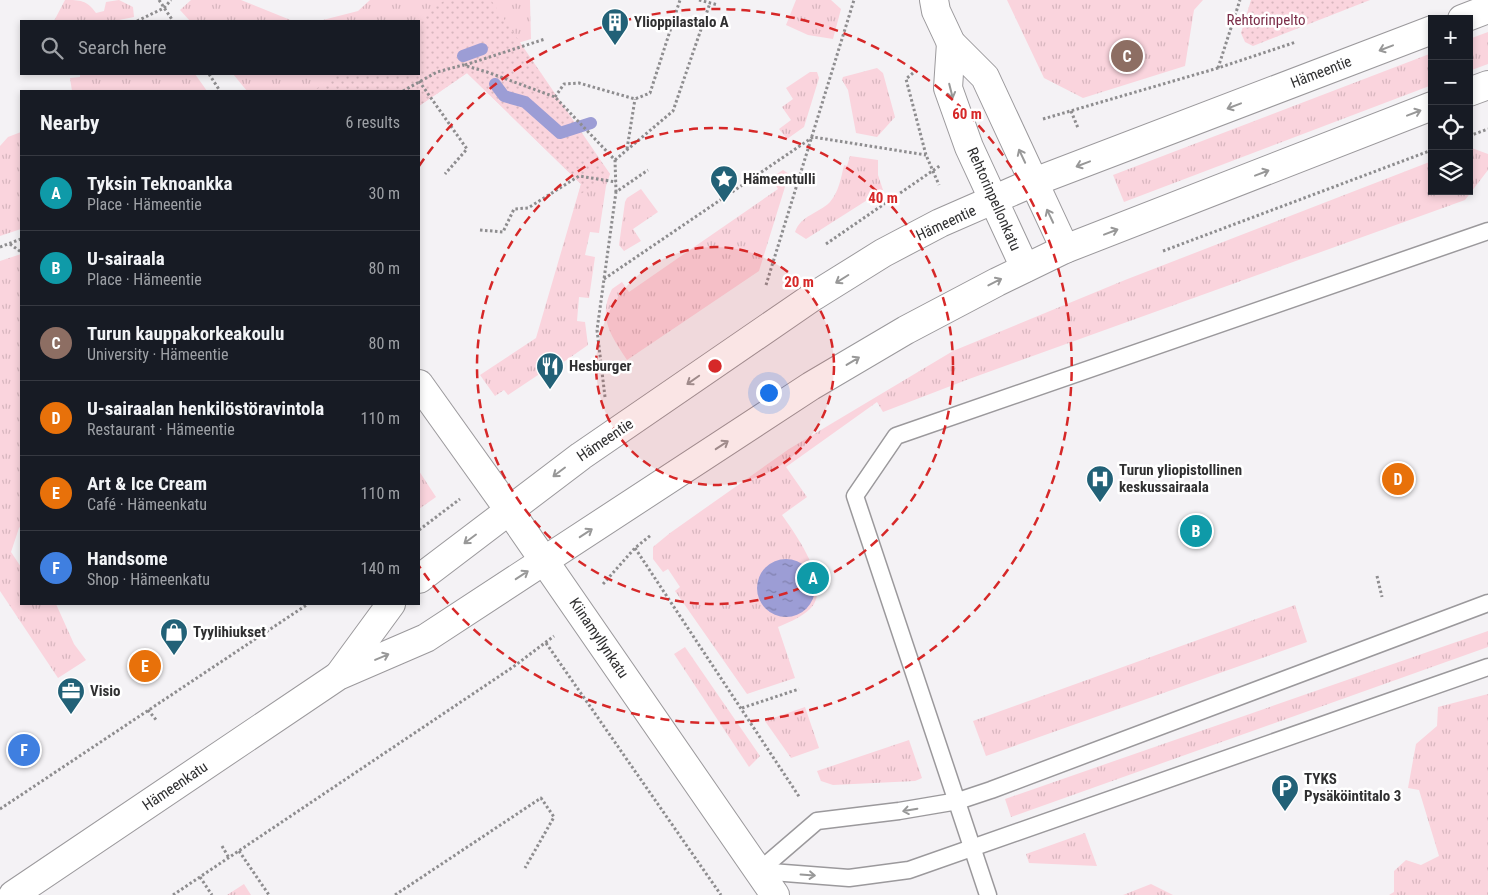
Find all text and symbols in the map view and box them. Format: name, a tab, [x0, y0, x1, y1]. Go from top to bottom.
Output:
building icon: Ylioppilastalo A	[600, 7, 630, 46]
park label: Rehtorinpelto	[1226, 11, 1306, 29]
place label: Ylioppilastalo A	[634, 13, 729, 31]
map controls	[1428, 15, 1473, 195]
button: +	[1428, 15, 1473, 60]
search box	[20, 20, 420, 75]
icon: search	[38, 34, 66, 62]
text: Search here	[78, 36, 166, 59]
pin: C	[1111, 37, 1143, 75]
one-way arrow	[1379, 43, 1394, 53]
street label: Hämeentie	[1288, 52, 1354, 92]
button: −	[1428, 60, 1473, 105]
one-way arrow	[946, 83, 956, 99]
one-way arrow	[1227, 102, 1242, 111]
text: 60 m	[952, 105, 982, 123]
button: locate	[1428, 105, 1473, 150]
one-way arrow	[1406, 108, 1421, 117]
text: Nearby	[40, 111, 99, 135]
text: 6 results	[345, 113, 400, 132]
street label: Rehtorinpellonkatu	[963, 145, 1025, 253]
one-way arrow	[1017, 149, 1027, 164]
button: layers	[1428, 150, 1473, 195]
one-way arrow	[1076, 160, 1091, 169]
place icon: Hämeentulli	[709, 164, 739, 203]
one-way arrow	[1254, 167, 1269, 177]
place label: Hämeentulli	[743, 170, 815, 188]
text: Tyksin Teknoankka	[87, 172, 233, 195]
text: A	[51, 184, 61, 203]
text: 30 m	[368, 184, 400, 203]
text: 40 m	[868, 189, 898, 207]
text: Place · Hämeentie	[87, 195, 202, 214]
street label: Hämeentie	[913, 201, 979, 245]
one-way arrow	[1045, 209, 1054, 224]
one-way arrow	[1103, 227, 1118, 236]
text: U-sairaala	[87, 247, 165, 270]
text: B	[52, 259, 60, 278]
text: 80 m	[368, 259, 400, 278]
text: Place · Hämeentie	[87, 270, 202, 289]
text: 20 m	[784, 273, 814, 291]
one-way arrow	[835, 274, 849, 284]
one-way arrow	[988, 277, 1003, 287]
text: Turun kauppakorkeakoulu	[87, 322, 284, 345]
text: C	[51, 334, 61, 353]
text: 80 m	[368, 334, 400, 353]
text: University · Hämeentie	[87, 345, 228, 364]
restaurant icon: Hesburger	[535, 351, 565, 390]
one-way arrow	[846, 355, 860, 365]
place label: Hesburger	[569, 357, 632, 375]
centre of rings	[706, 357, 724, 375]
one-way arrow	[686, 375, 700, 385]
your location	[756, 380, 782, 406]
text: U-sairaalan henkilöstöravintola	[87, 397, 324, 420]
text: D	[51, 409, 61, 428]
text: 110 m	[361, 409, 400, 428]
street label: Hämeentie	[573, 415, 637, 465]
text: Restaurant · Hämeentie	[87, 420, 235, 439]
one-way arrow	[715, 439, 729, 449]
pin: D	[1382, 460, 1414, 498]
place label: Turun yliopistollinen keskussairaala	[1119, 461, 1242, 496]
hospital icon: Turun yliopistollinen keskussairaala	[1085, 464, 1115, 503]
one-way arrow	[553, 467, 566, 478]
text: Art & Ice Cream	[87, 472, 207, 495]
text: E	[52, 484, 60, 503]
text: 110 m	[361, 484, 400, 503]
text: Café · Hämeenkatu	[87, 495, 207, 514]
pin: B	[1180, 512, 1212, 550]
one-way arrow	[579, 528, 593, 538]
one-way arrow	[464, 534, 477, 545]
text: Handsome	[87, 547, 168, 570]
text: F	[52, 559, 60, 578]
text: 140 m	[361, 559, 400, 578]
pin: A	[797, 559, 829, 597]
text: Shop · Hämeenkatu	[87, 570, 210, 589]
one-way arrow	[515, 570, 529, 580]
street label: Kiinamyllynkatu	[566, 594, 632, 682]
shop icon: Tyylihiukset	[159, 617, 189, 656]
place label: Tyylihiukset	[193, 623, 266, 641]
pin: E	[129, 647, 161, 685]
one-way arrow	[374, 652, 389, 661]
office icon: Visio	[56, 676, 86, 715]
place label: Visio	[90, 682, 121, 700]
pin: F	[8, 731, 40, 769]
street label: Hämeenkatu	[139, 758, 211, 814]
place label: TYKS Pysäköintitalo 3	[1304, 770, 1401, 805]
parking icon: TYKS Pysäköintitalo 3	[1270, 773, 1300, 812]
one-way arrow	[902, 805, 918, 815]
one-way arrow	[799, 870, 815, 879]

